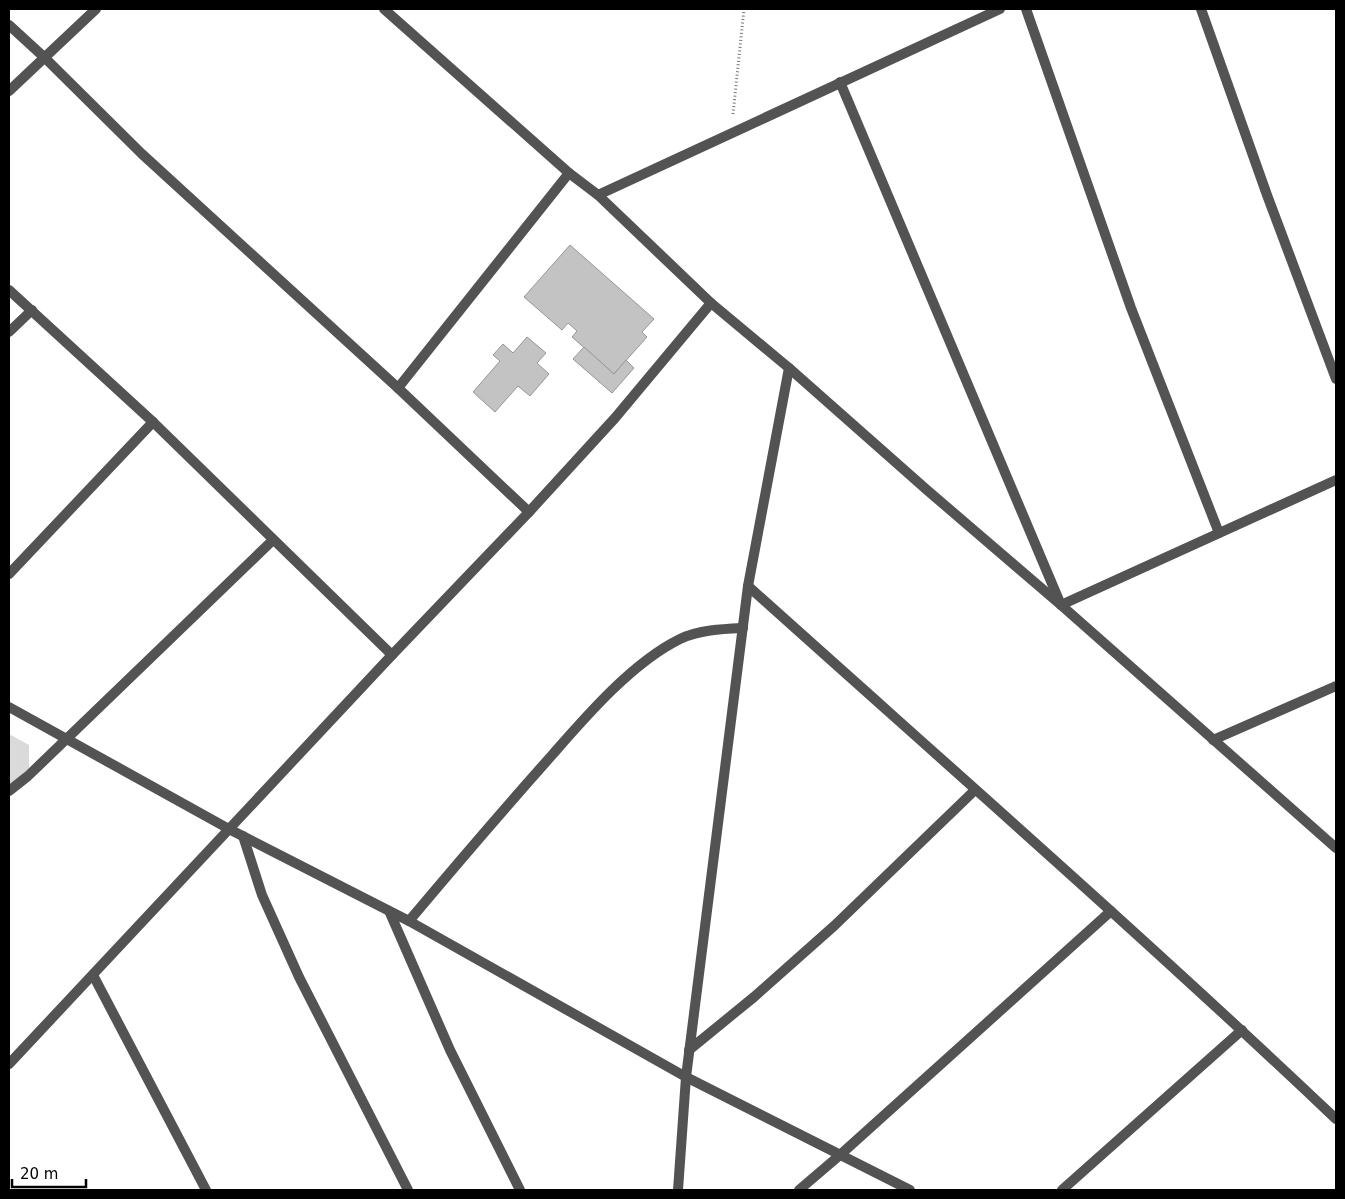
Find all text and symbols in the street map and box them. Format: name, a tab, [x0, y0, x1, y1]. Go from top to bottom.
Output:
scale bar	[12, 1156, 86, 1188]
text: 20 m	[20, 1165, 58, 1183]

